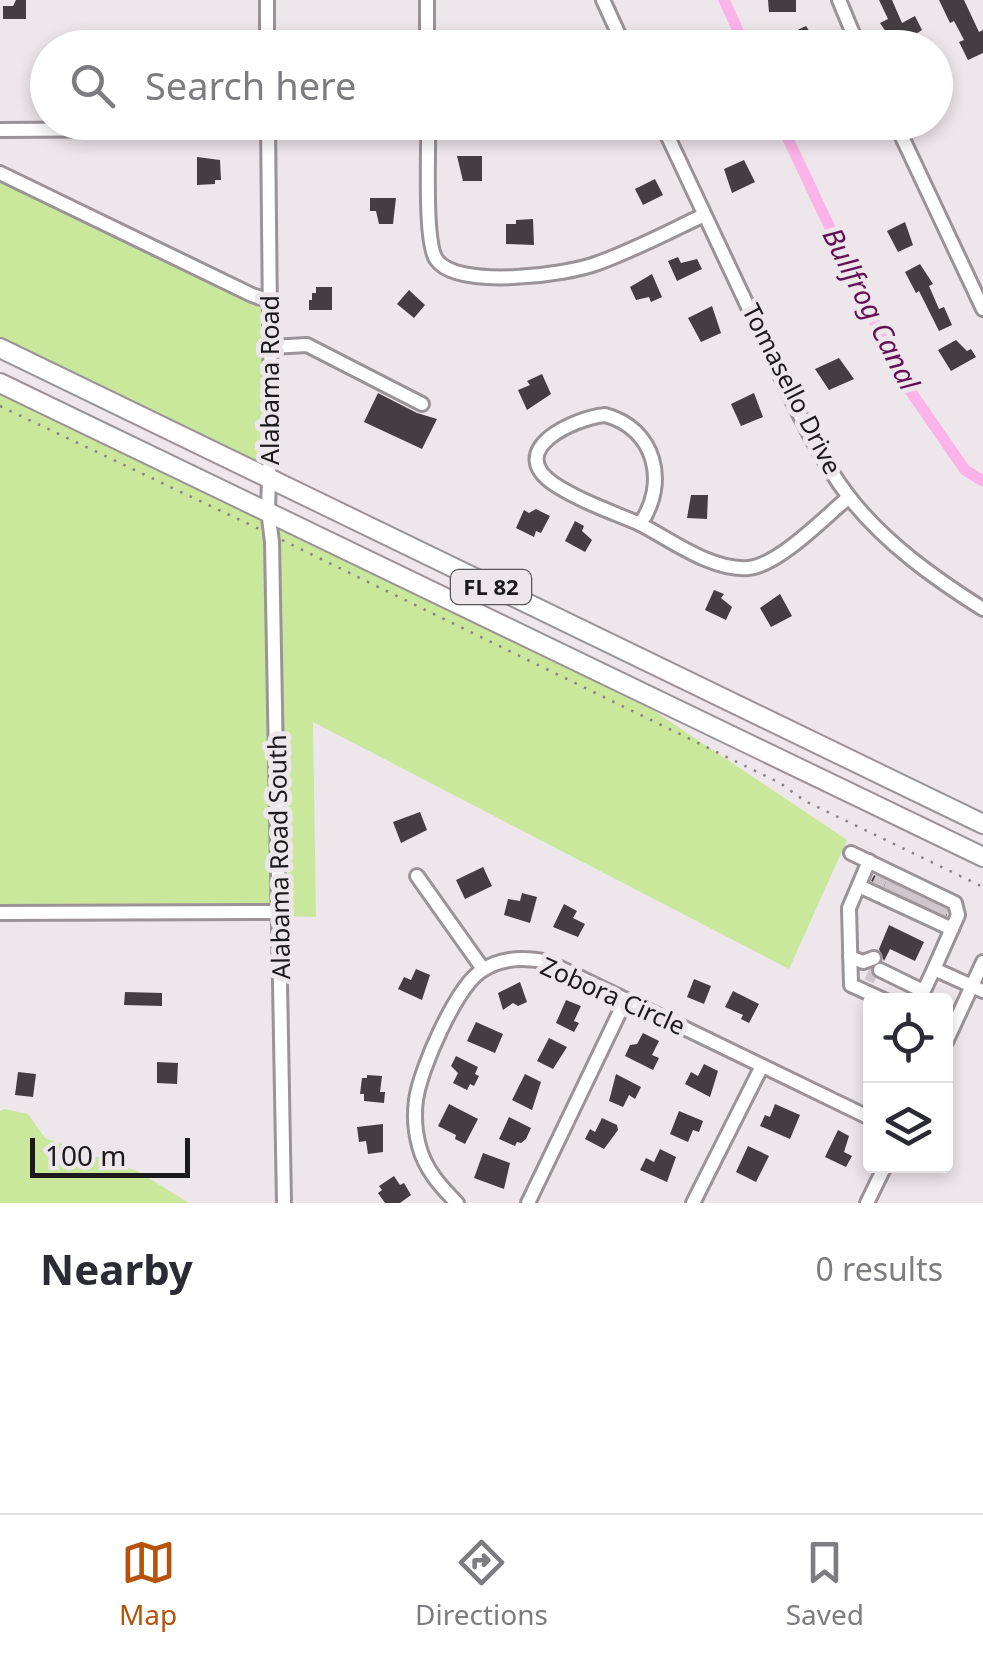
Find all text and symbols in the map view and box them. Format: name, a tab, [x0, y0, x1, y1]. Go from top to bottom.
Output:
search box	[30, 30, 953, 140]
icon: search	[65, 58, 120, 113]
text: Search here	[145, 59, 356, 111]
water label: Bullfrog Canal	[815, 221, 930, 397]
street label: Alabama Road	[252, 295, 286, 465]
street label: Tomasello Drive	[735, 297, 851, 480]
road number: FL 82	[451, 570, 531, 604]
street label: Alabama Road South	[259, 734, 297, 980]
street label: Zobora Circle	[536, 948, 691, 1042]
map controls	[863, 993, 953, 1173]
button: locate	[863, 993, 953, 1083]
button: layers	[863, 1083, 953, 1173]
scale bar	[30, 1133, 190, 1178]
text: 100 m	[45, 1136, 127, 1174]
text: Nearby	[40, 1240, 193, 1297]
text: 0 results	[816, 1247, 943, 1290]
tab: Map	[119, 1535, 177, 1633]
tab: Directions	[415, 1535, 548, 1633]
tab: Saved	[786, 1535, 864, 1633]

